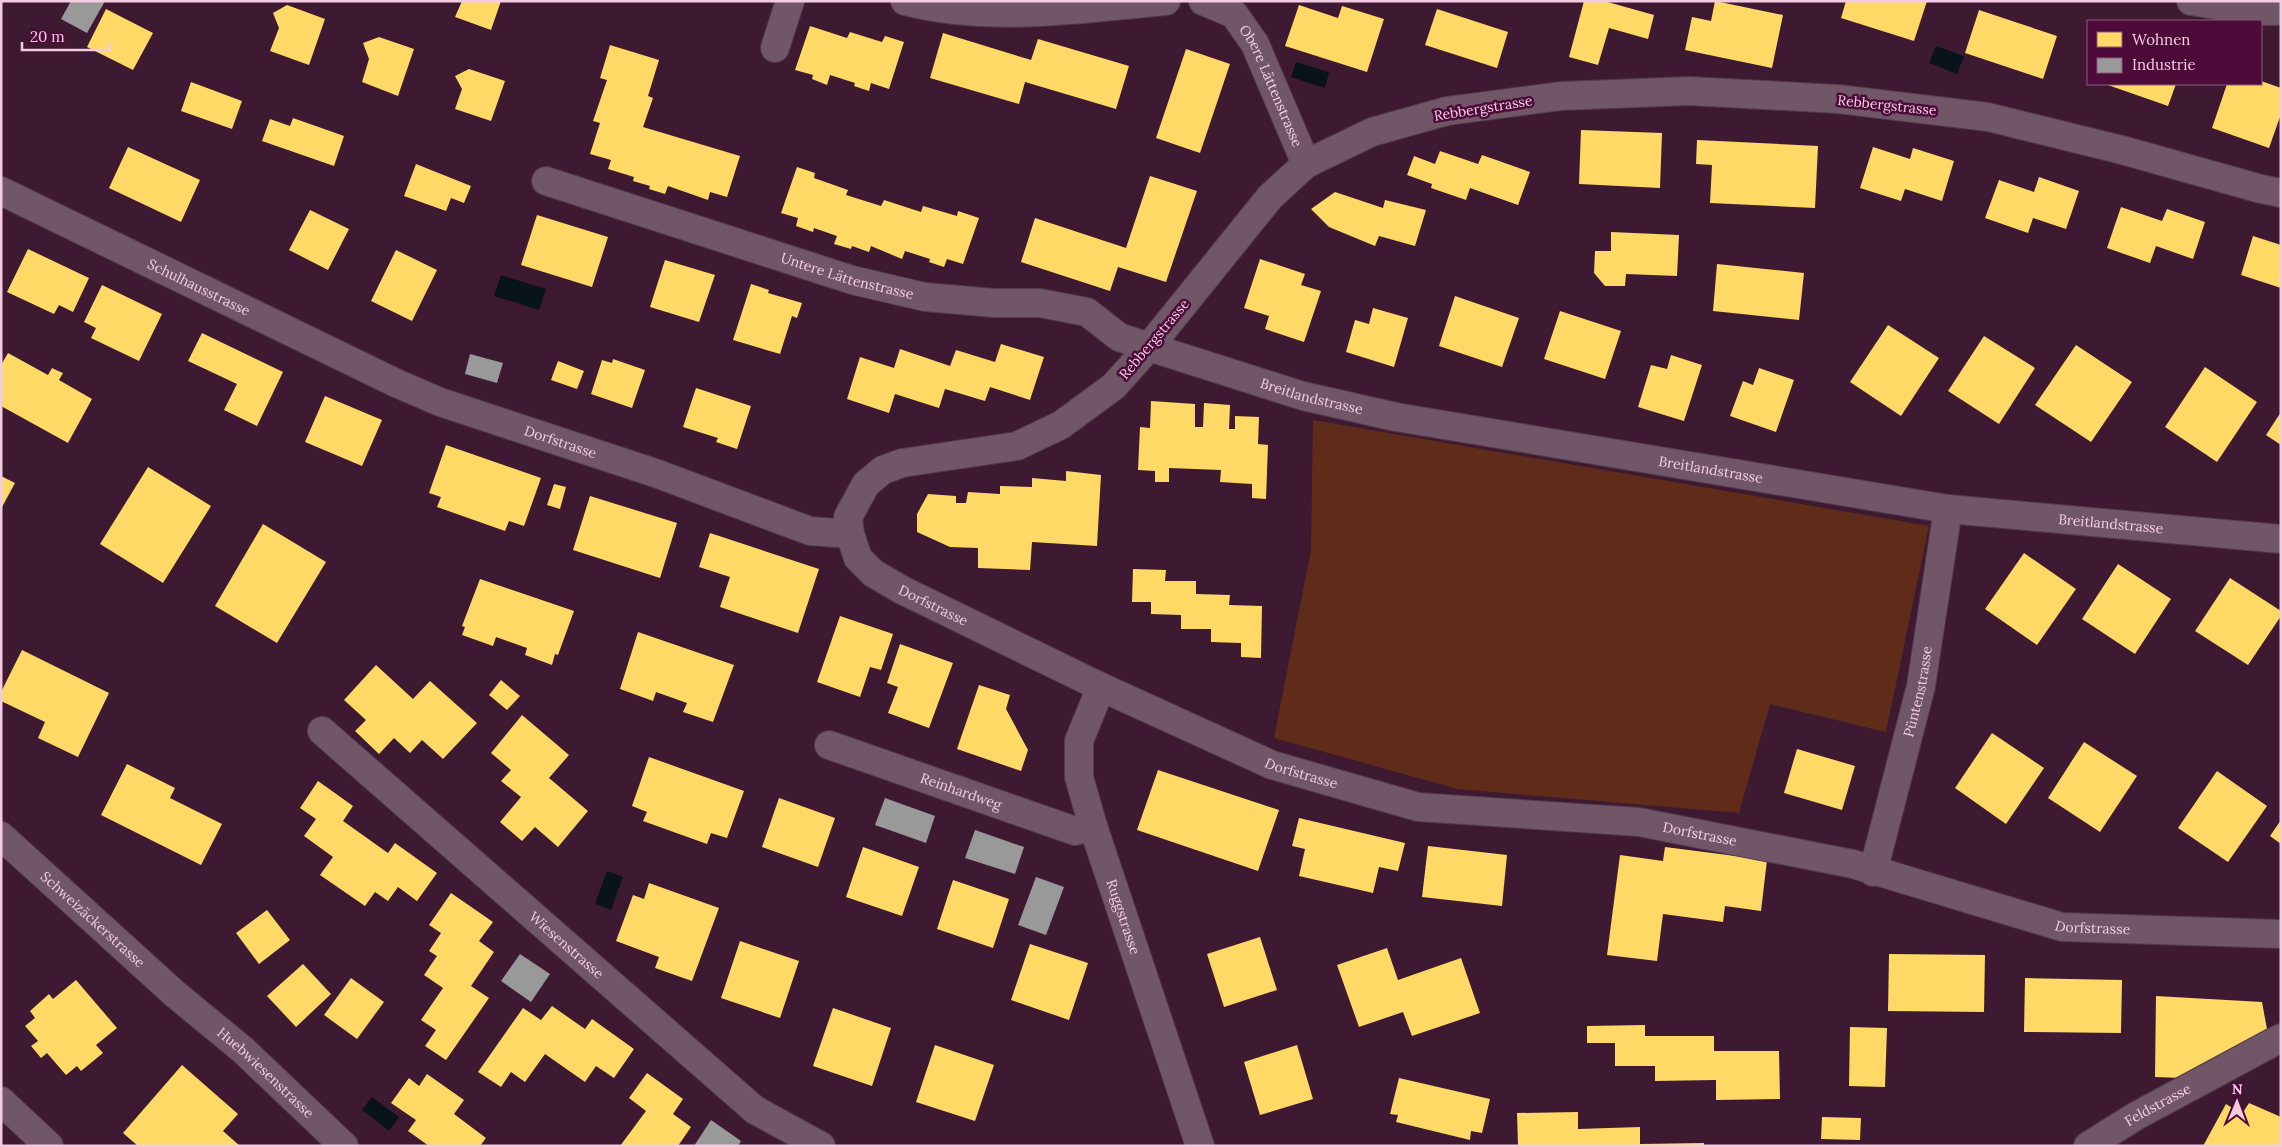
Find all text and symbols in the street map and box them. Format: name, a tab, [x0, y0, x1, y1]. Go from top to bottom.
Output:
scale bar	[22, 20, 110, 52]
legend	[2087, 20, 2262, 85]
street label: Obere Lättenstrasse	[1235, 21, 1307, 150]
text: 20 m	[30, 27, 65, 46]
text: Wohnen	[2132, 30, 2190, 49]
text: Industrie	[2132, 55, 2196, 74]
street label: Rebbergstrasse	[1432, 91, 1534, 125]
street label: Rebbergstrasse	[1837, 91, 1938, 119]
street label: Untere Lättenstrasse	[778, 249, 916, 303]
street label: Schulhausstrasse	[145, 255, 254, 320]
street label: Rebbergstrasse	[1115, 295, 1193, 383]
street label: Breitlandstrasse	[1258, 374, 1365, 418]
street label: Dorfstrasse	[522, 421, 599, 462]
street label: Breitlandstrasse	[1657, 452, 1765, 487]
street label: Breitlandstrasse	[2058, 510, 2165, 537]
street label: Dorfstrasse	[896, 581, 971, 630]
street label: Püntenstrasse	[1899, 645, 1936, 739]
street label: Dorfstrasse	[1262, 754, 1340, 793]
street label: Reinhardweg	[918, 769, 1004, 814]
street label: Dorfstrasse	[1661, 818, 1739, 850]
street label: Schweizäckerstrasse	[37, 867, 149, 972]
street label: Ruggstrasse	[1102, 877, 1144, 957]
street label: Wiesenstrasse	[525, 907, 608, 983]
street label: Dorfstrasse	[2053, 916, 2131, 938]
street label: Huebwiesenstrasse	[213, 1023, 318, 1122]
north arrow	[2212, 1077, 2262, 1127]
street label: Feldstrasse	[2121, 1079, 2194, 1130]
text: N	[2232, 1080, 2243, 1098]

